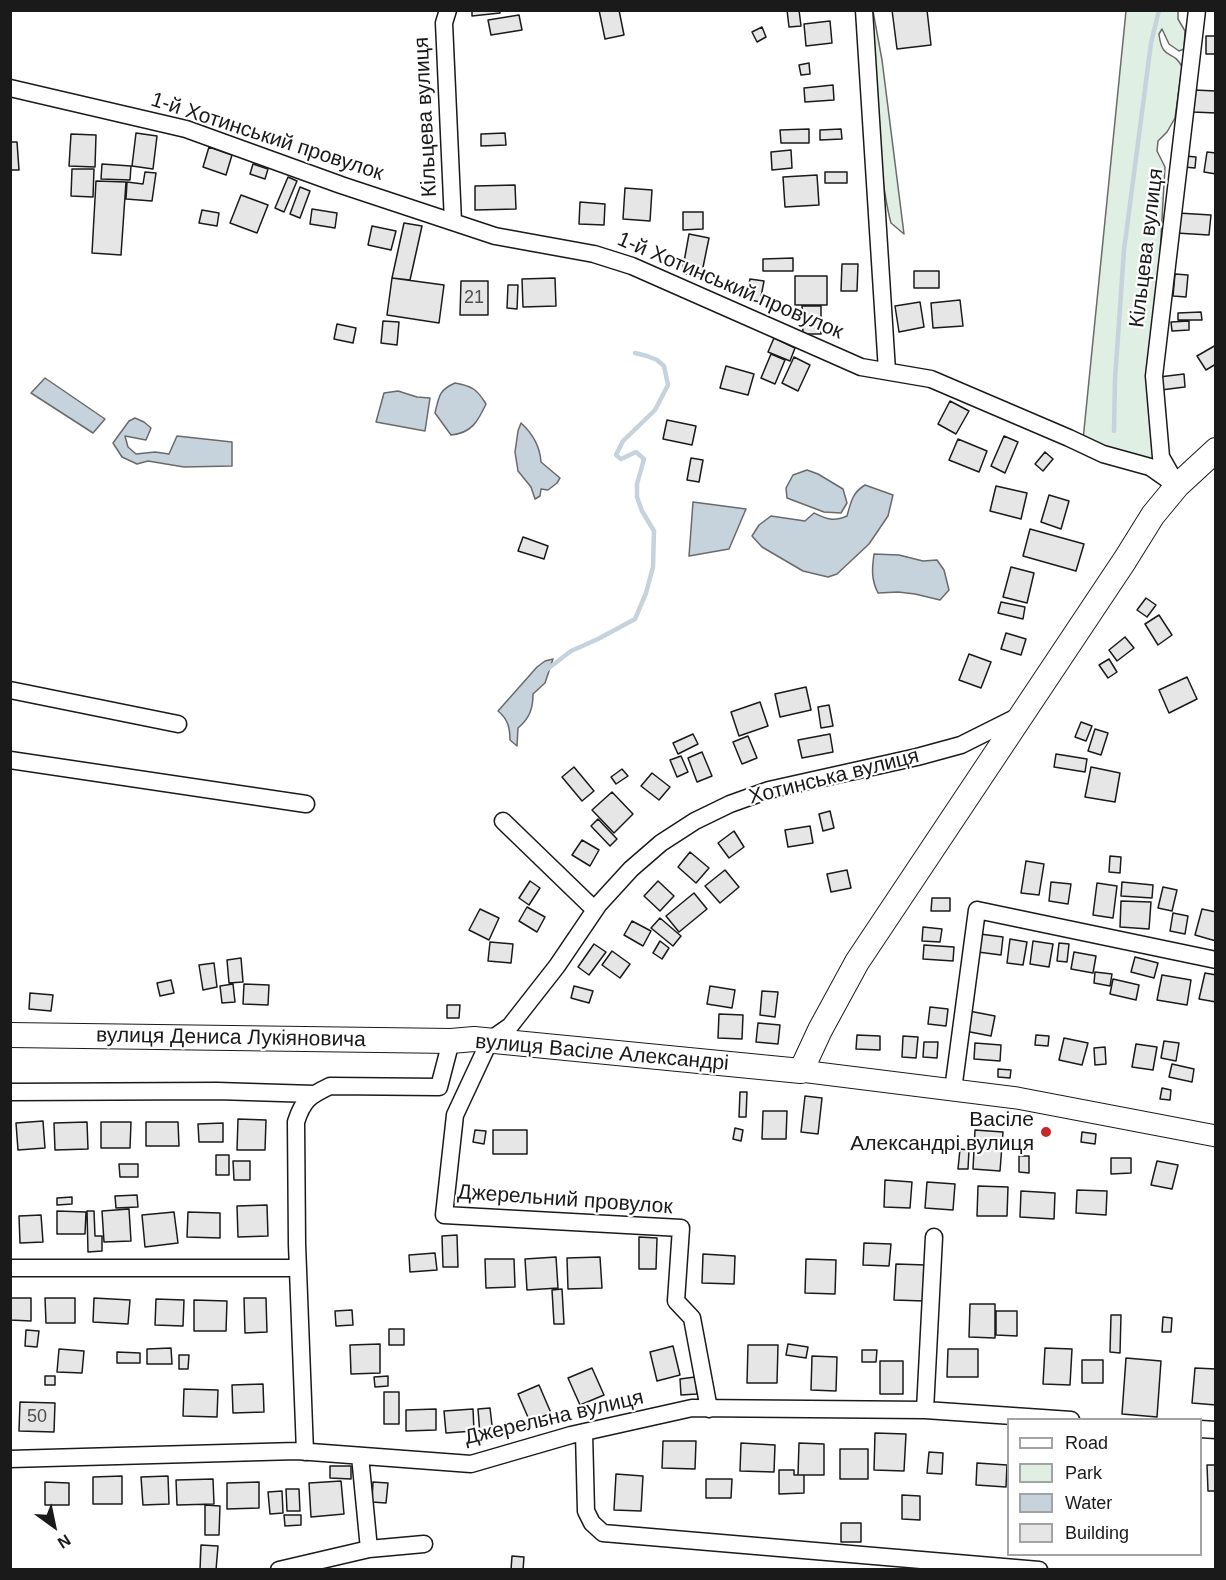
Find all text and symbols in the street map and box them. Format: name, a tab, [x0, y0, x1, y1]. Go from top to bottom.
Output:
street label: Кільцева вулиця	[409, 36, 443, 198]
street label: 1-й Хотинський провулок	[148, 87, 386, 187]
street label: Кільцева вулиця	[1125, 167, 1169, 329]
street label: 1-й Хотинський провулок	[613, 227, 847, 345]
house number: 21	[464, 287, 484, 309]
street label: Хотинська вулиця	[746, 744, 922, 810]
street label: вулиця Дениса Лукіяновича	[96, 1023, 366, 1053]
street label: вулиця Васіле Александрі	[474, 1029, 730, 1077]
place label: Васіле Александрі вулиця	[850, 1107, 1034, 1157]
marker: Васіле Александрі вулиця	[1039, 1125, 1053, 1139]
street label: Джерельний провулок	[457, 1180, 673, 1220]
street label: Джерельна вулиця	[462, 1385, 646, 1451]
house number: 50	[27, 1406, 47, 1428]
legend	[1007, 1418, 1202, 1556]
text: Road	[1065, 1433, 1108, 1453]
text: Park	[1065, 1463, 1102, 1483]
text: Water	[1065, 1493, 1112, 1513]
north arrow	[24, 1496, 84, 1556]
text: Building	[1065, 1523, 1129, 1543]
text: N	[55, 1531, 74, 1552]

